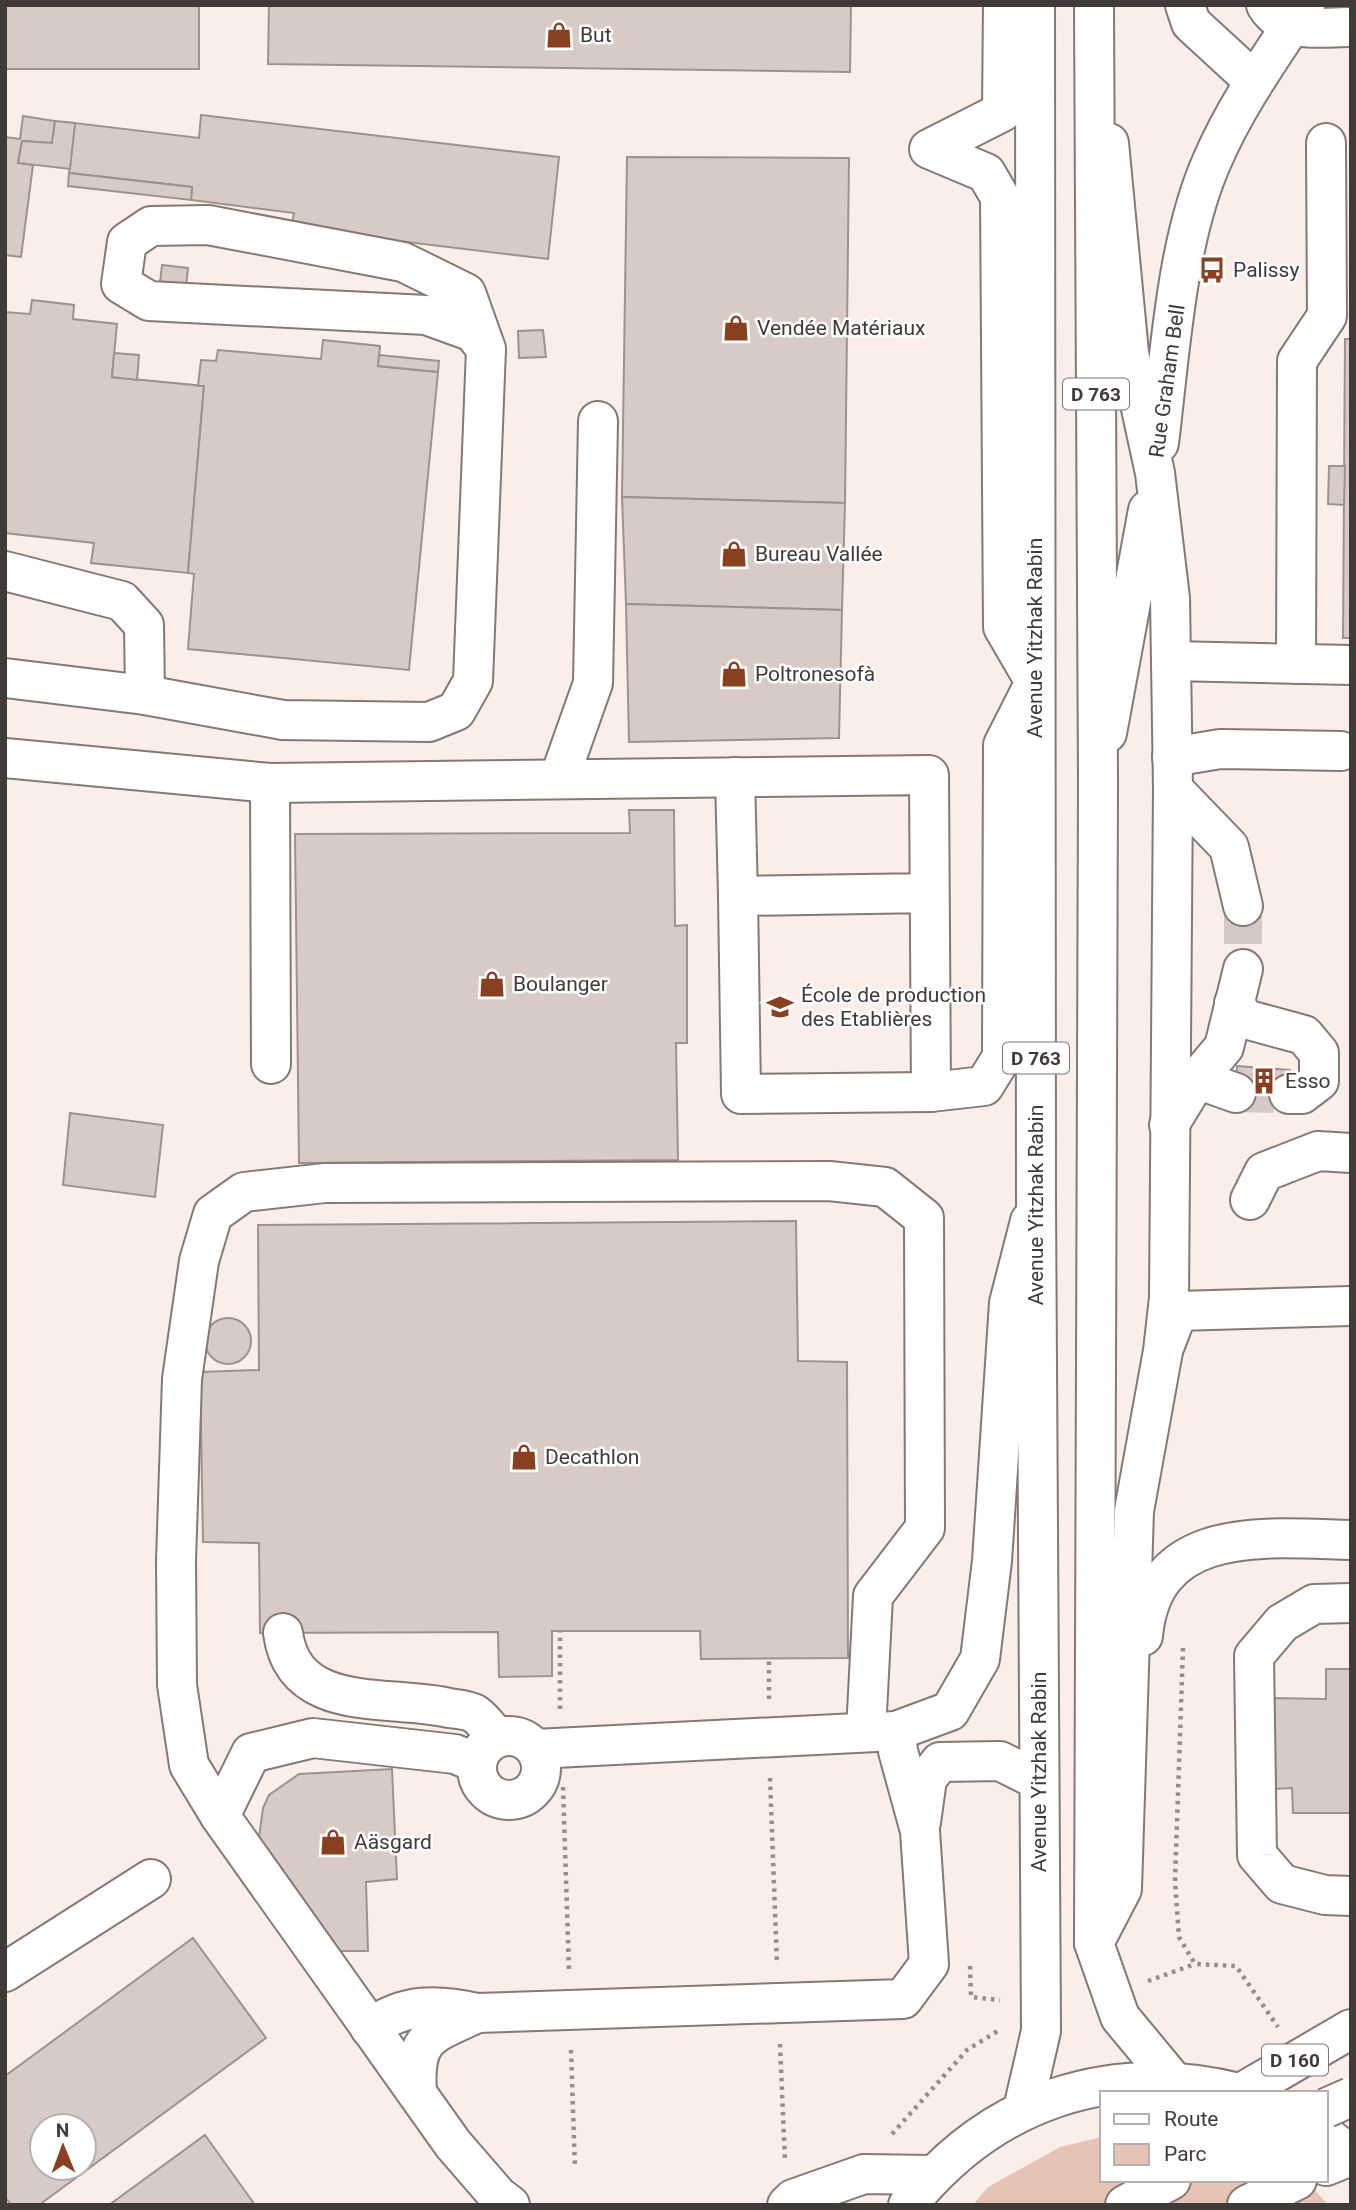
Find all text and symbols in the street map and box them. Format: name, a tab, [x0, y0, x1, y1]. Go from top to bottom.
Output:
shop icon: But	[544, 20, 574, 50]
place label: But	[580, 23, 612, 47]
bus stop icon: Palissy	[1197, 255, 1227, 285]
place label: Palissy	[1233, 258, 1299, 282]
street label: Rue Graham Bell	[1144, 303, 1190, 459]
shop icon: Vendée Matériaux	[721, 313, 751, 343]
place label: Vendée Matériaux	[757, 316, 925, 340]
road number: D 763	[1063, 378, 1129, 410]
street label: Avenue Yitzhak Rabin	[1023, 538, 1047, 738]
shop icon: Bureau Vallée	[719, 539, 749, 569]
place label: Bureau Vallée	[755, 542, 883, 566]
shop icon: Poltronesofà	[719, 659, 749, 689]
place label: Poltronesofà	[755, 662, 875, 686]
shop icon: Boulanger	[477, 969, 507, 999]
place label: Boulanger	[513, 972, 608, 996]
place label: École de production des Etablières	[801, 983, 986, 1031]
school or university icon: École de production des Etablières	[765, 992, 795, 1022]
road number: D 763	[1003, 1042, 1069, 1074]
building icon: Esso	[1249, 1066, 1279, 1096]
place label: Esso	[1285, 1069, 1331, 1093]
street label: Avenue Yitzhak Rabin	[1024, 1105, 1048, 1305]
shop icon: Decathlon	[509, 1442, 539, 1472]
place label: Decathlon	[545, 1445, 639, 1469]
street label: Avenue Yitzhak Rabin	[1027, 1672, 1051, 1872]
shop icon: Aäsgard	[318, 1827, 348, 1857]
place label: Aäsgard	[354, 1830, 432, 1854]
road number: D 160	[1262, 2044, 1328, 2076]
legend	[1100, 2091, 1328, 2182]
text: Route	[1164, 2107, 1219, 2131]
north arrow	[28, 2112, 98, 2182]
text: N	[56, 2119, 70, 2142]
text: Parc	[1164, 2142, 1206, 2166]

